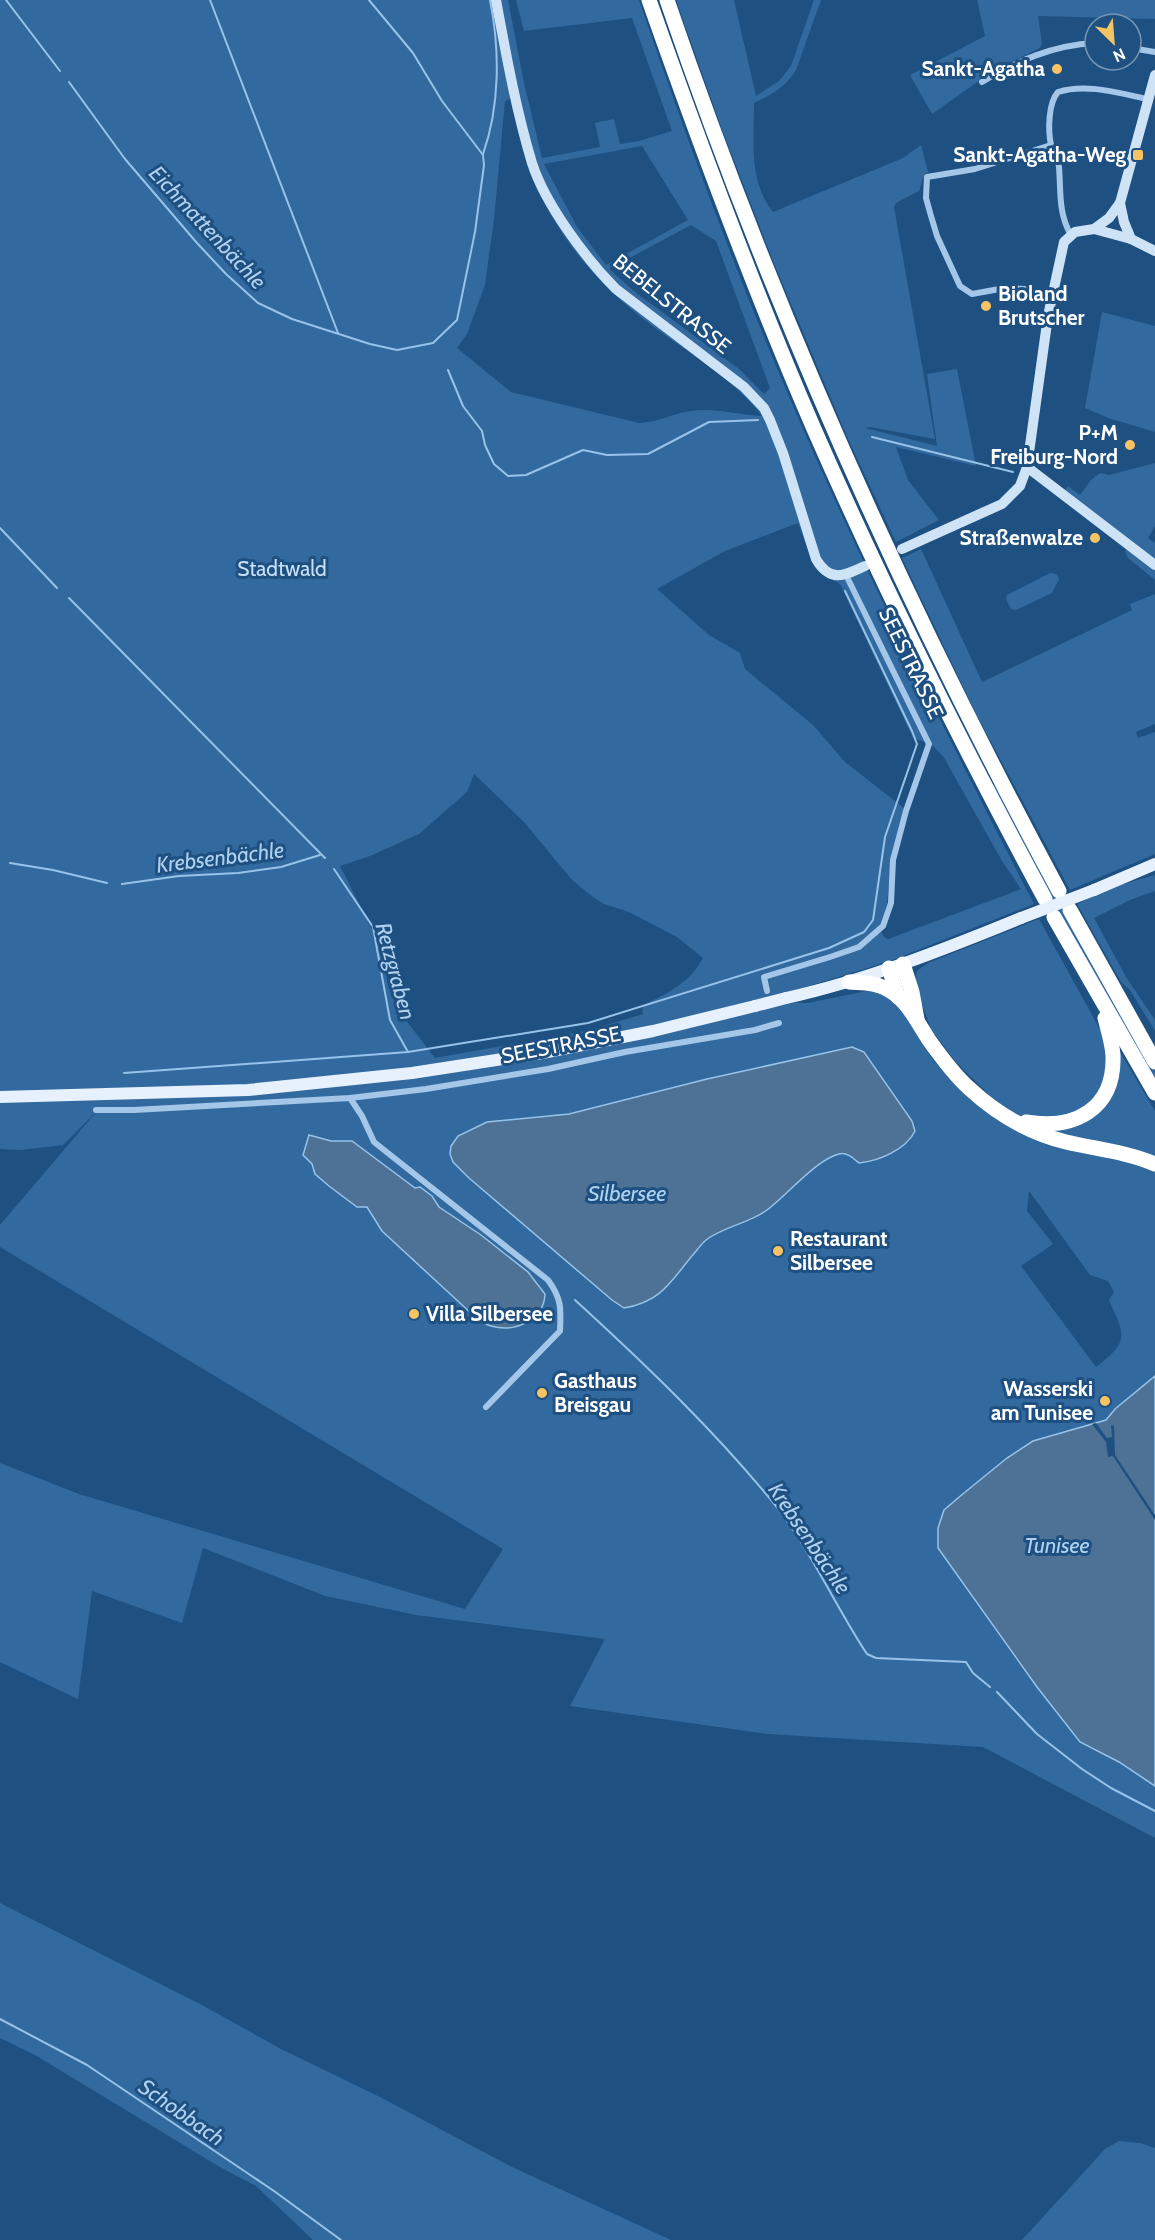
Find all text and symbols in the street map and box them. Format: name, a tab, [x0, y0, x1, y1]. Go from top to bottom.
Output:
north arrow	[1083, 12, 1143, 72]
text: N	[1110, 44, 1128, 66]
place label: Sankt-Agatha	[922, 56, 1046, 81]
marker: Sankt-Agatha	[1050, 62, 1064, 76]
place label: Sankt-Agatha-Weg	[953, 142, 1126, 167]
marker: Sankt-Agatha-Weg	[1131, 148, 1145, 162]
water label: Eichmattenbächle	[143, 160, 272, 295]
street label: BEBELSTRASSE	[608, 249, 736, 359]
place label: Bioland Brutscher	[998, 281, 1085, 330]
marker: Bioland Brutscher	[979, 299, 993, 313]
place label: P+M Freiburg-Nord	[990, 420, 1118, 469]
marker: P+M Freiburg-Nord	[1123, 438, 1137, 452]
place label: Straßenwalze	[960, 525, 1083, 550]
marker: Straßenwalze	[1088, 531, 1102, 545]
park label: Stadtwald	[237, 556, 327, 581]
street label: SEESTRASSE	[874, 603, 949, 723]
water label: Krebsenbächle	[155, 836, 285, 879]
water label: Retzgraben	[370, 919, 421, 1023]
street label: SEESTRASSE	[499, 1021, 623, 1068]
water label: Silbersee	[588, 1180, 666, 1207]
place label: Restaurant Silbersee	[790, 1226, 888, 1275]
marker: Restaurant Silbersee	[771, 1244, 785, 1258]
place label: Villa Silbersee	[426, 1301, 553, 1326]
marker: Villa Silbersee	[407, 1307, 421, 1321]
place label: Gasthaus Breisgau	[554, 1368, 637, 1417]
place label: Wasserski am Tunisee	[991, 1376, 1093, 1425]
marker: Gasthaus Breisgau	[535, 1386, 549, 1400]
marker: Wasserski am Tunisee	[1098, 1394, 1112, 1408]
water label: Krebsenbächle	[762, 1477, 857, 1599]
water label: Tunisee	[1024, 1532, 1090, 1559]
water label: Schobbach	[134, 2073, 230, 2152]

